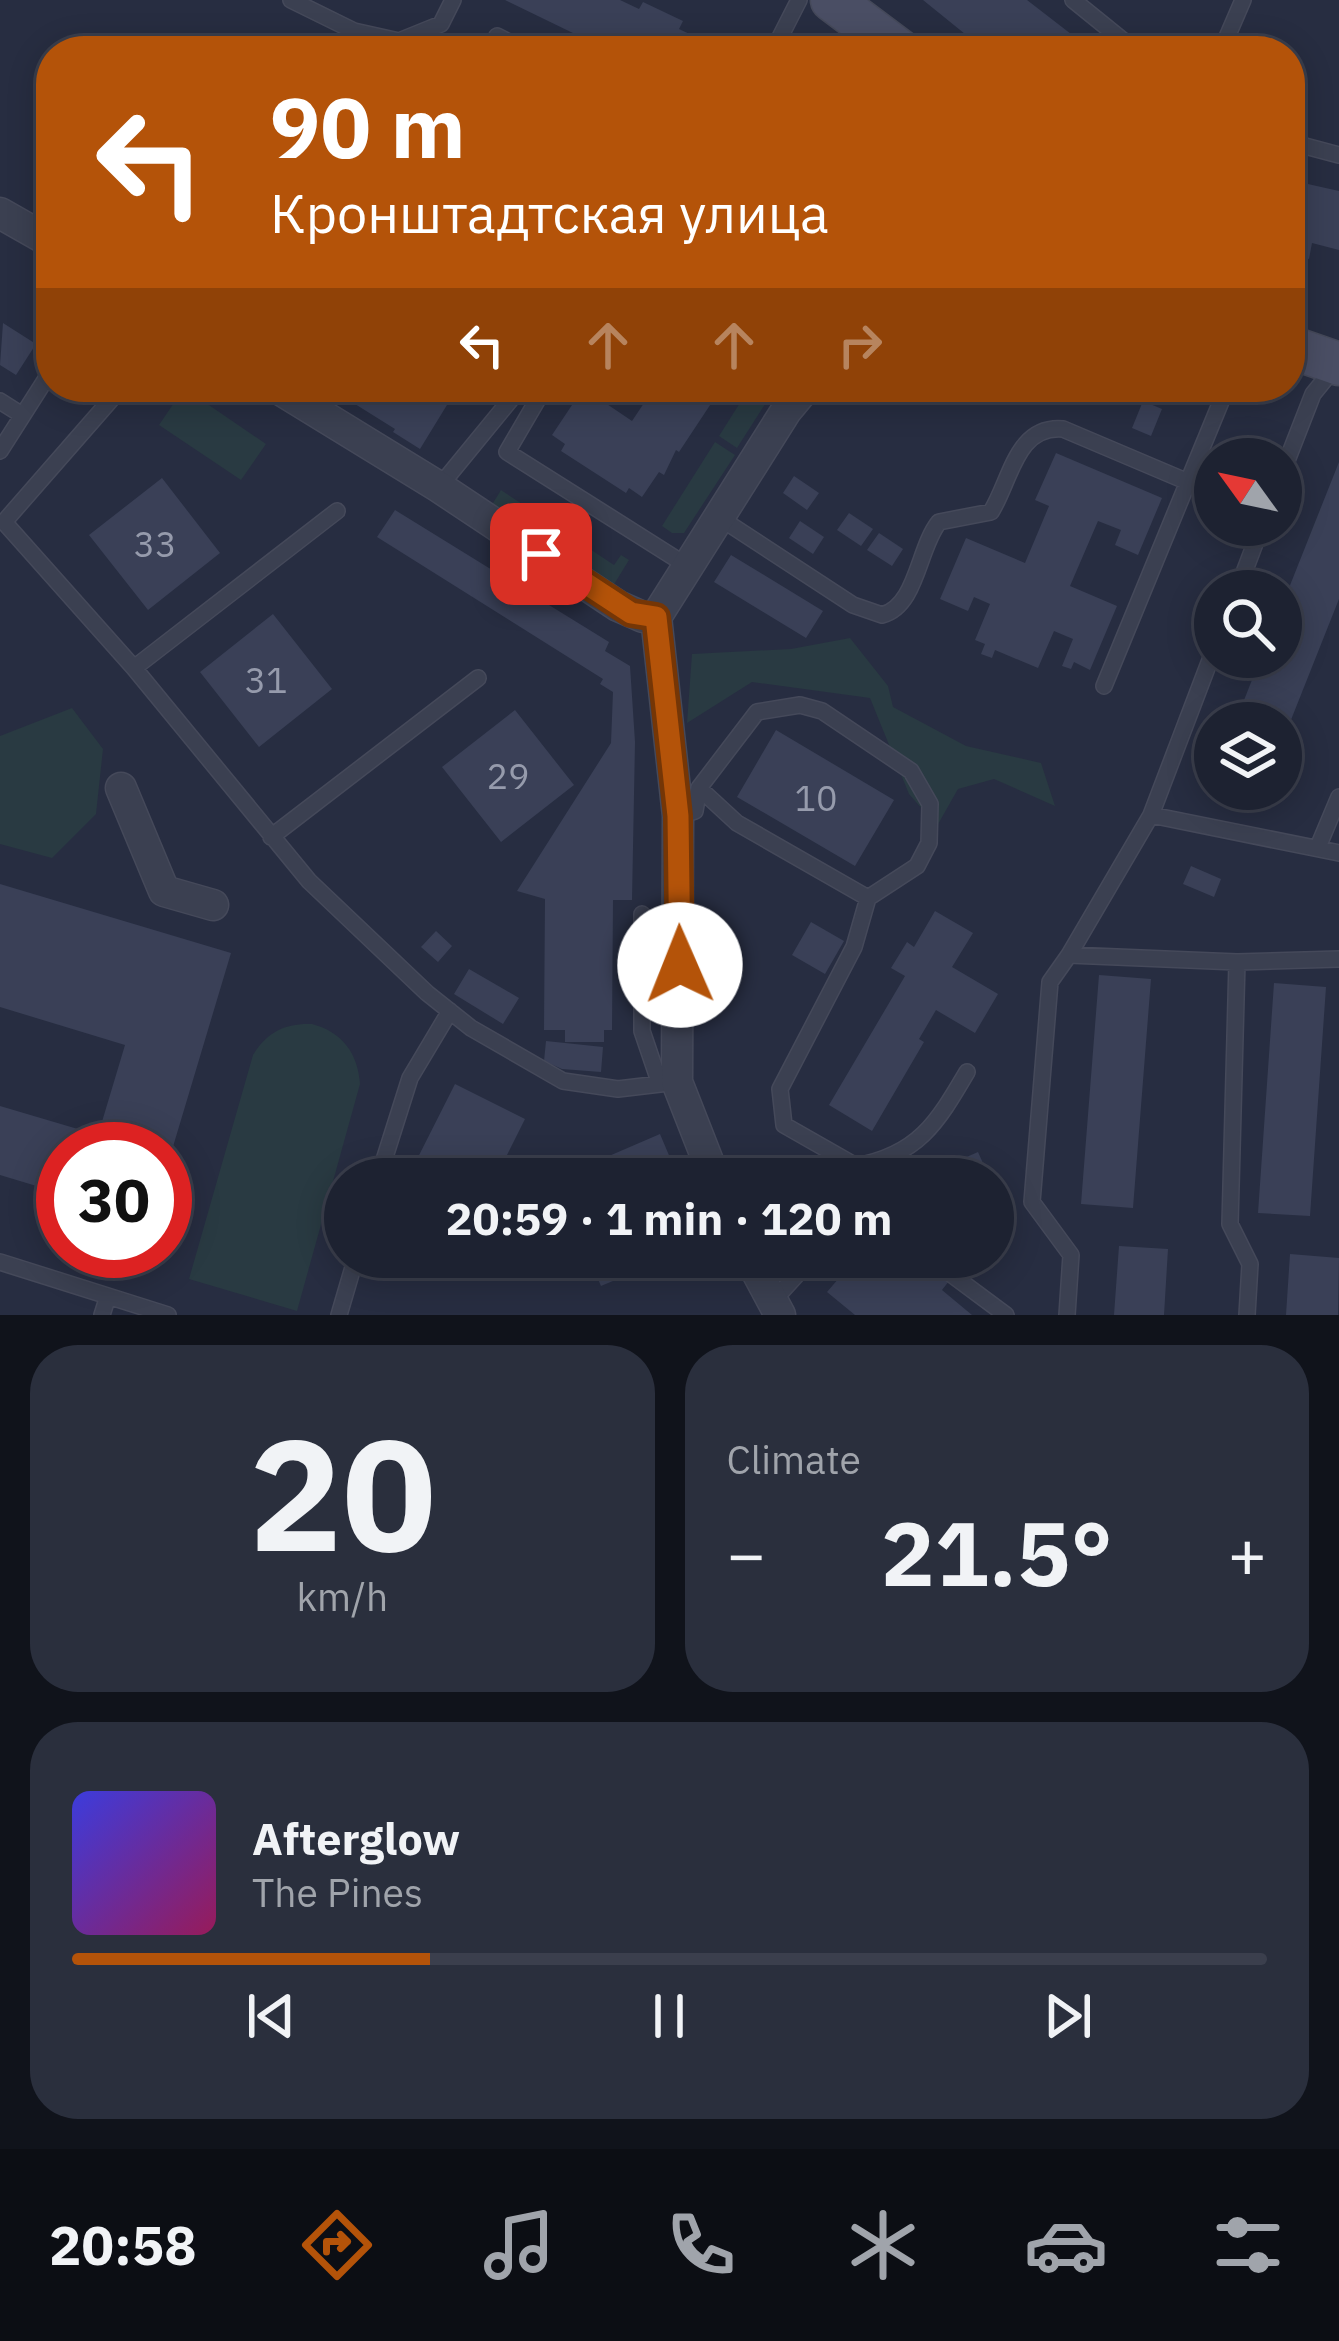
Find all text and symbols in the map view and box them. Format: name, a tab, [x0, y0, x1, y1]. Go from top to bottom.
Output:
text: 90 m	[270, 72, 466, 181]
icon: left	[72, 84, 228, 240]
text: Кронштадтская улица	[270, 178, 829, 248]
icon: left	[449, 312, 515, 378]
icon: ahead	[575, 312, 641, 378]
icon: ahead	[701, 312, 767, 378]
icon: right	[827, 312, 893, 378]
north arrow	[1194, 438, 1302, 546]
map controls	[1194, 438, 1302, 810]
pin	[490, 503, 592, 605]
house number: 33	[133, 520, 177, 567]
icon: arrive	[508, 521, 574, 587]
button: search	[1194, 570, 1302, 678]
house number: 31	[244, 656, 288, 703]
button: layers	[1194, 702, 1302, 810]
house number: 29	[486, 752, 530, 799]
house number: 10	[794, 774, 838, 821]
position arrow	[617, 902, 743, 1028]
speed limit sign: 30	[36, 1122, 192, 1278]
text: 20:59 · 1 min · 120 m	[446, 1189, 892, 1247]
text: 20	[249, 1391, 436, 1594]
text: Climate	[727, 1434, 861, 1485]
text: 21.5°	[881, 1494, 1113, 1611]
text: −	[727, 1510, 766, 1596]
text: +	[1227, 1510, 1267, 1596]
text: km/h	[296, 1571, 388, 1622]
text: Afterglow	[252, 1809, 460, 1867]
text: The Pines	[252, 1867, 423, 1918]
icon: previous	[238, 1983, 304, 2049]
icon: pause	[636, 1983, 702, 2049]
icon: next	[1035, 1983, 1101, 2049]
icon: directions	[295, 2203, 379, 2287]
icon: music	[477, 2203, 561, 2287]
icon: phone	[659, 2203, 743, 2287]
icon: climate	[841, 2203, 925, 2287]
icon: car	[1024, 2203, 1108, 2287]
icon: filters	[1206, 2203, 1290, 2287]
text: 20:58	[49, 2210, 197, 2280]

